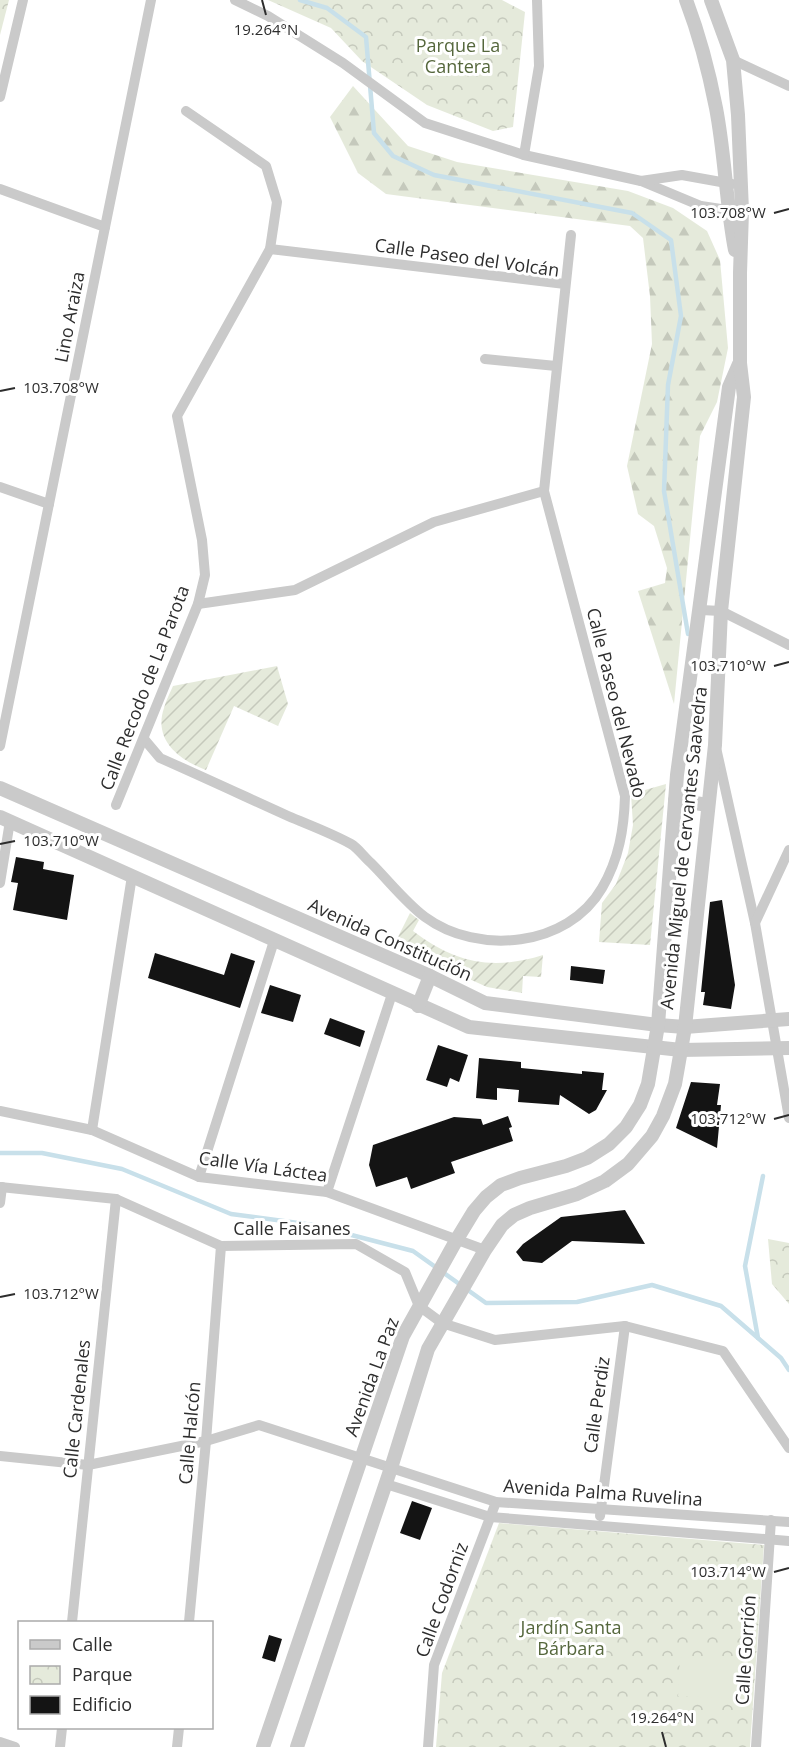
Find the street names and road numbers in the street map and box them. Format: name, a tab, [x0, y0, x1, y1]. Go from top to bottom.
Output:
street label: Calle Paseo del Volcán	[373, 232, 561, 282]
street label: Lino Araiza	[48, 269, 90, 364]
street label: Calle Recodo de La Parota	[94, 582, 194, 794]
street label: Calle Paseo del Nevado	[582, 605, 652, 800]
street label: Avenida Miguel de Cervantes Saavedra	[654, 685, 712, 1010]
street label: Avenida Constitución	[305, 892, 476, 986]
street label: Calle Vía Láctea	[197, 1145, 329, 1187]
street label: Calle Faisanes	[233, 1216, 351, 1240]
street label: Avenida La Paz	[338, 1314, 404, 1440]
street label: Calle Cardenales	[57, 1338, 95, 1479]
street label: Calle Perdiz	[577, 1355, 615, 1455]
street label: Calle Halcón	[173, 1380, 205, 1486]
street label: Avenida Palma Ruvelina	[503, 1473, 704, 1511]
street label: Calle Codorniz	[409, 1539, 473, 1660]
street label: Calle Gorrión	[729, 1594, 761, 1706]

